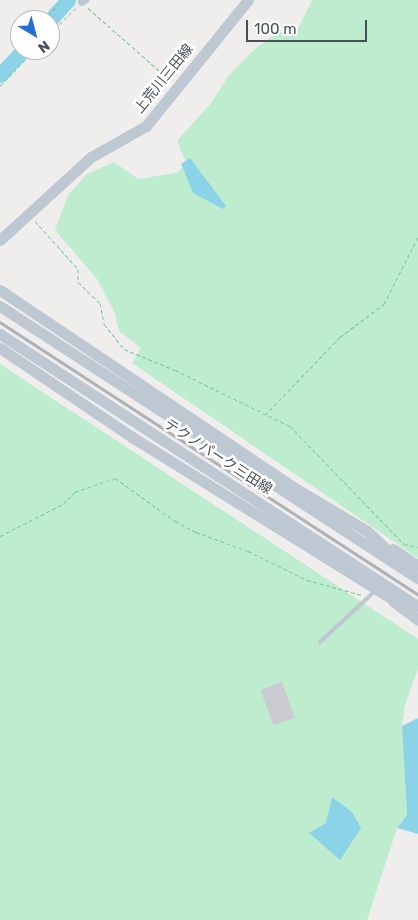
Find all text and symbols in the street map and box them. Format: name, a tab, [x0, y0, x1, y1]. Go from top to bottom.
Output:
north arrow	[10, 10, 60, 60]
scale bar	[248, 10, 369, 42]
text: 100 m	[254, 20, 296, 38]
text: N	[35, 37, 53, 56]
street label: 上荒川三田線	[131, 41, 197, 117]
street label: テクノパーク三田線	[161, 416, 275, 498]

